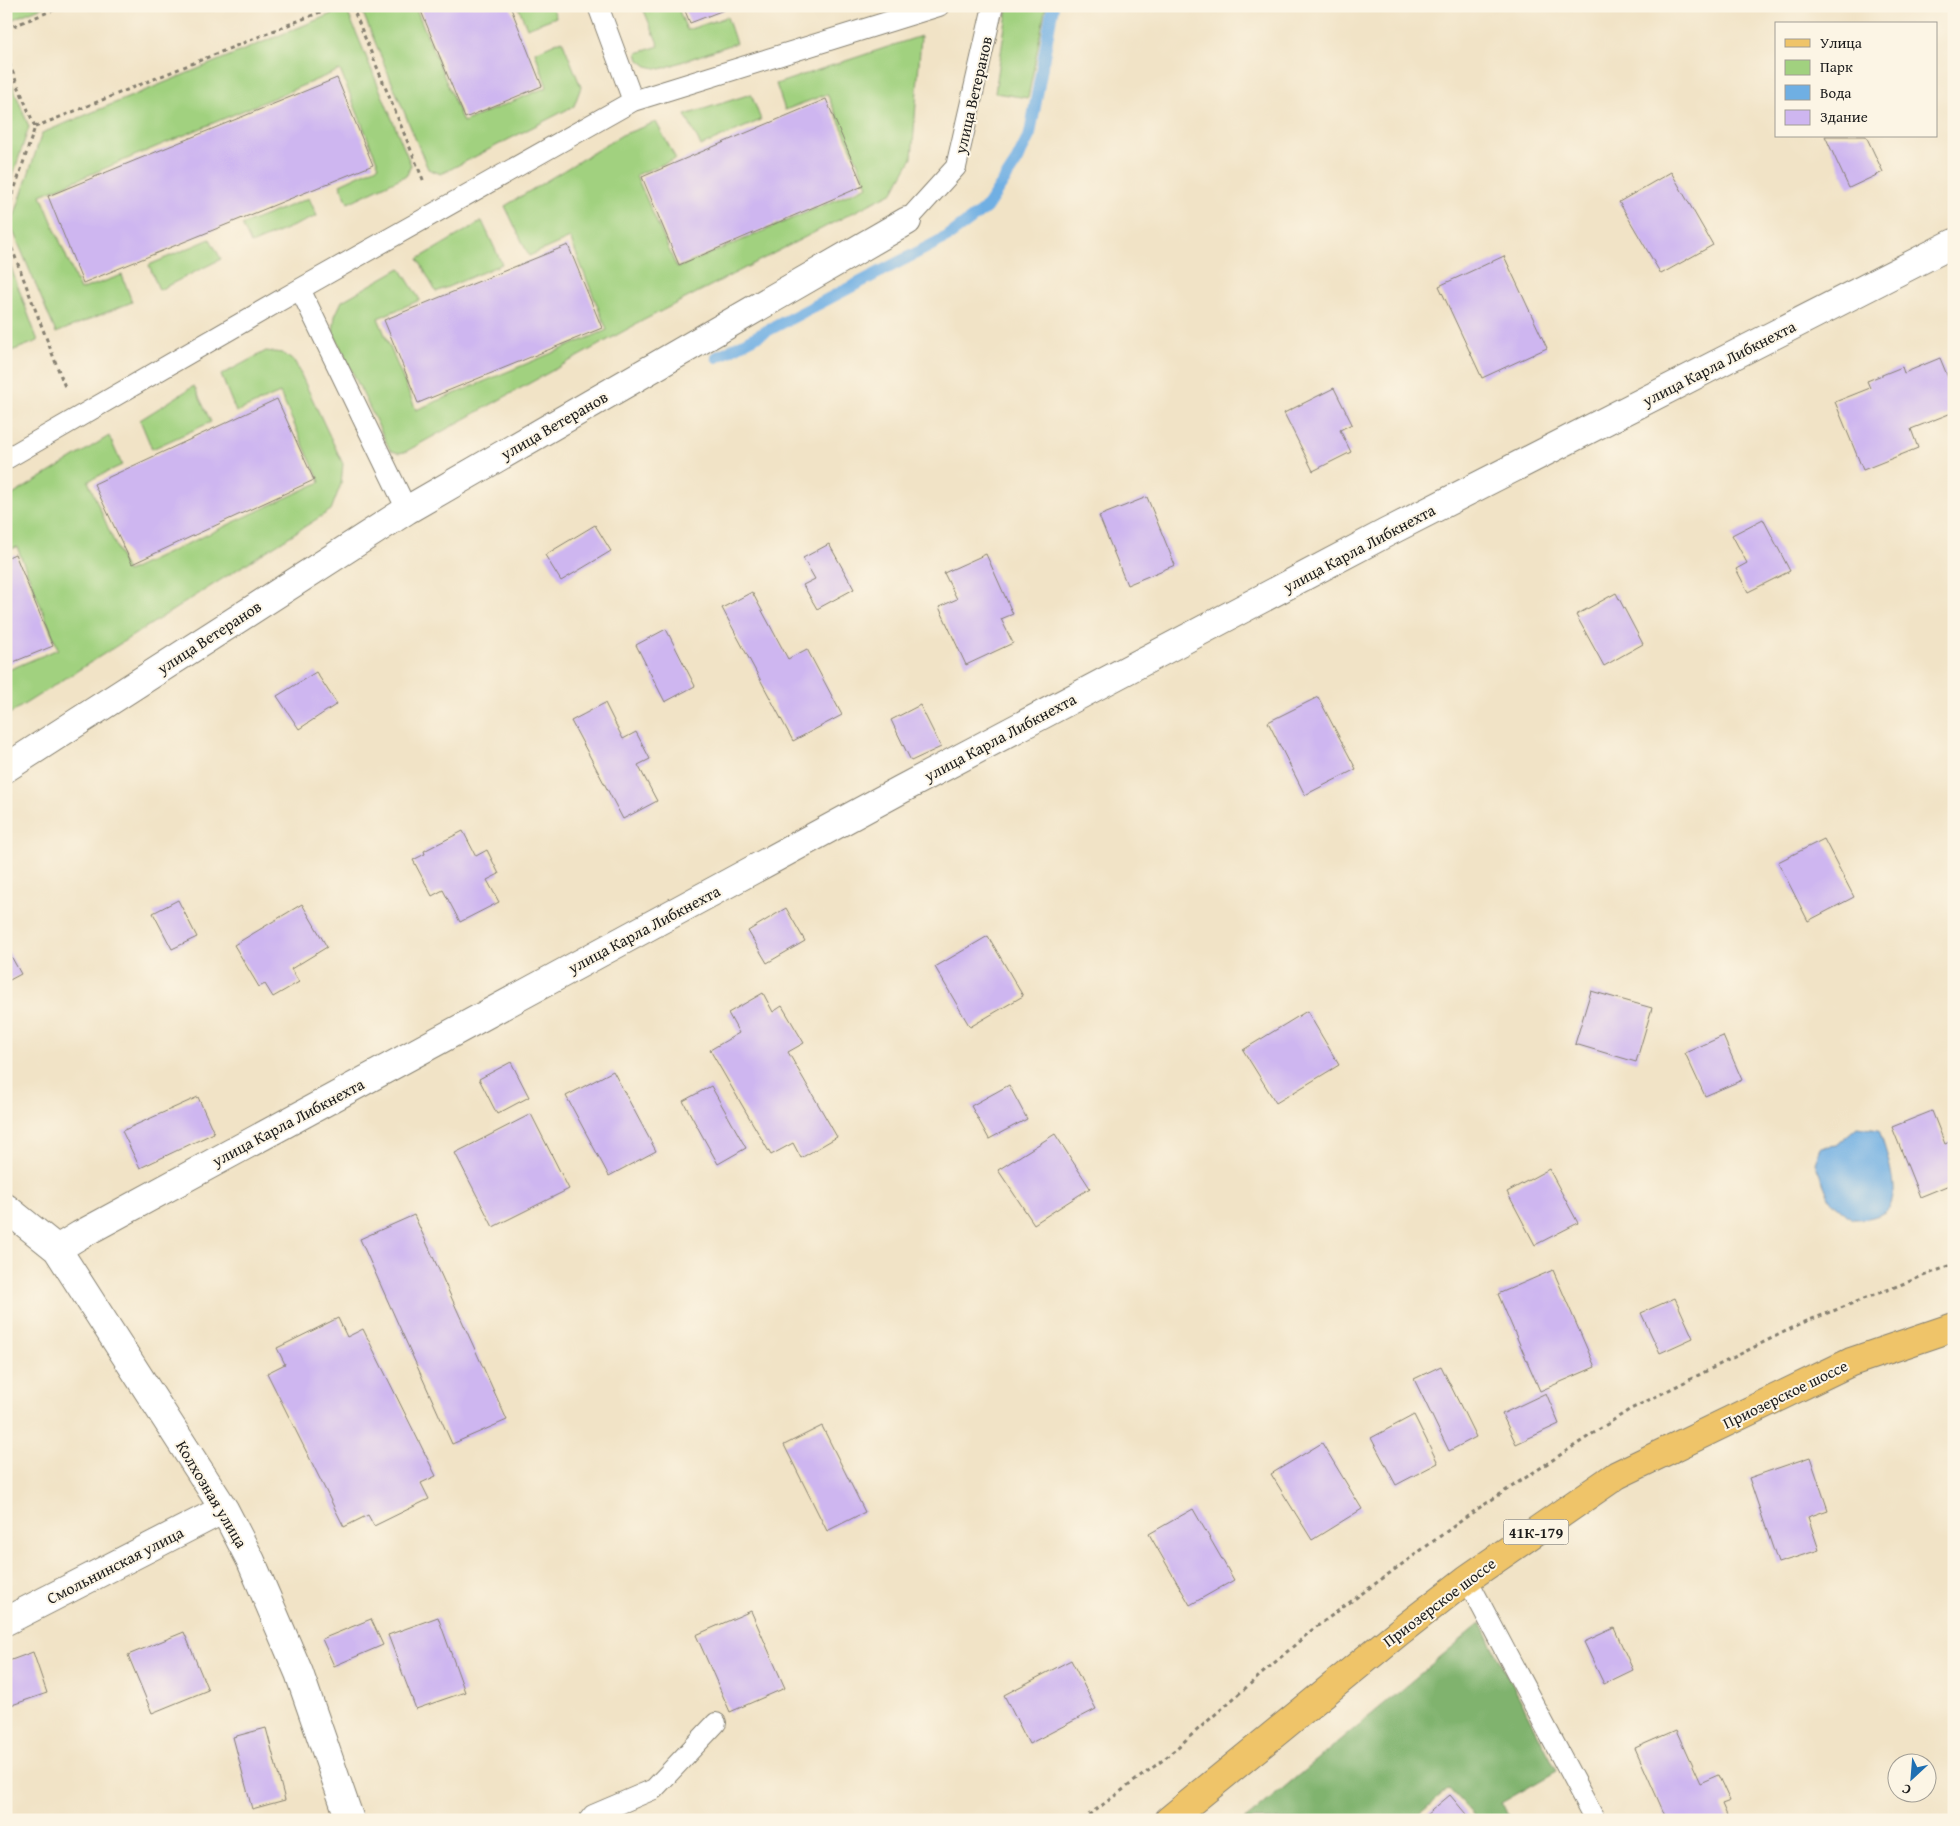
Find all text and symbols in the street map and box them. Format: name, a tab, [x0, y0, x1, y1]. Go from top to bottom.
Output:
legend	[1775, 22, 1938, 138]
text: Улица	[1820, 32, 1863, 53]
street label: улица Ветеранов	[948, 34, 998, 157]
text: Парк	[1820, 56, 1853, 77]
text: Вода	[1820, 82, 1852, 103]
text: Здание	[1820, 106, 1868, 127]
street label: улица Карла Либкнехта	[1637, 314, 1800, 413]
street label: улица Ветеранов	[495, 385, 612, 466]
street label: улица Карла Либкнехта	[1278, 497, 1440, 599]
street label: улица Ветеранов	[151, 594, 266, 680]
street label: улица Карла Либкнехта	[919, 686, 1081, 788]
street label: улица Карла Либкнехта	[563, 878, 725, 980]
street label: улица Карла Либкнехта	[207, 1071, 369, 1173]
street label: Приозерское шоссе	[1718, 1353, 1852, 1435]
street label: Колхозная улица	[170, 1436, 254, 1553]
street label: Смольнинская улица	[42, 1520, 188, 1610]
road number: 41К-179	[1504, 1520, 1568, 1544]
street label: Приозерское шоссе	[1377, 1551, 1501, 1653]
north arrow	[1888, 1754, 1938, 1804]
text: С	[1898, 1779, 1914, 1800]

